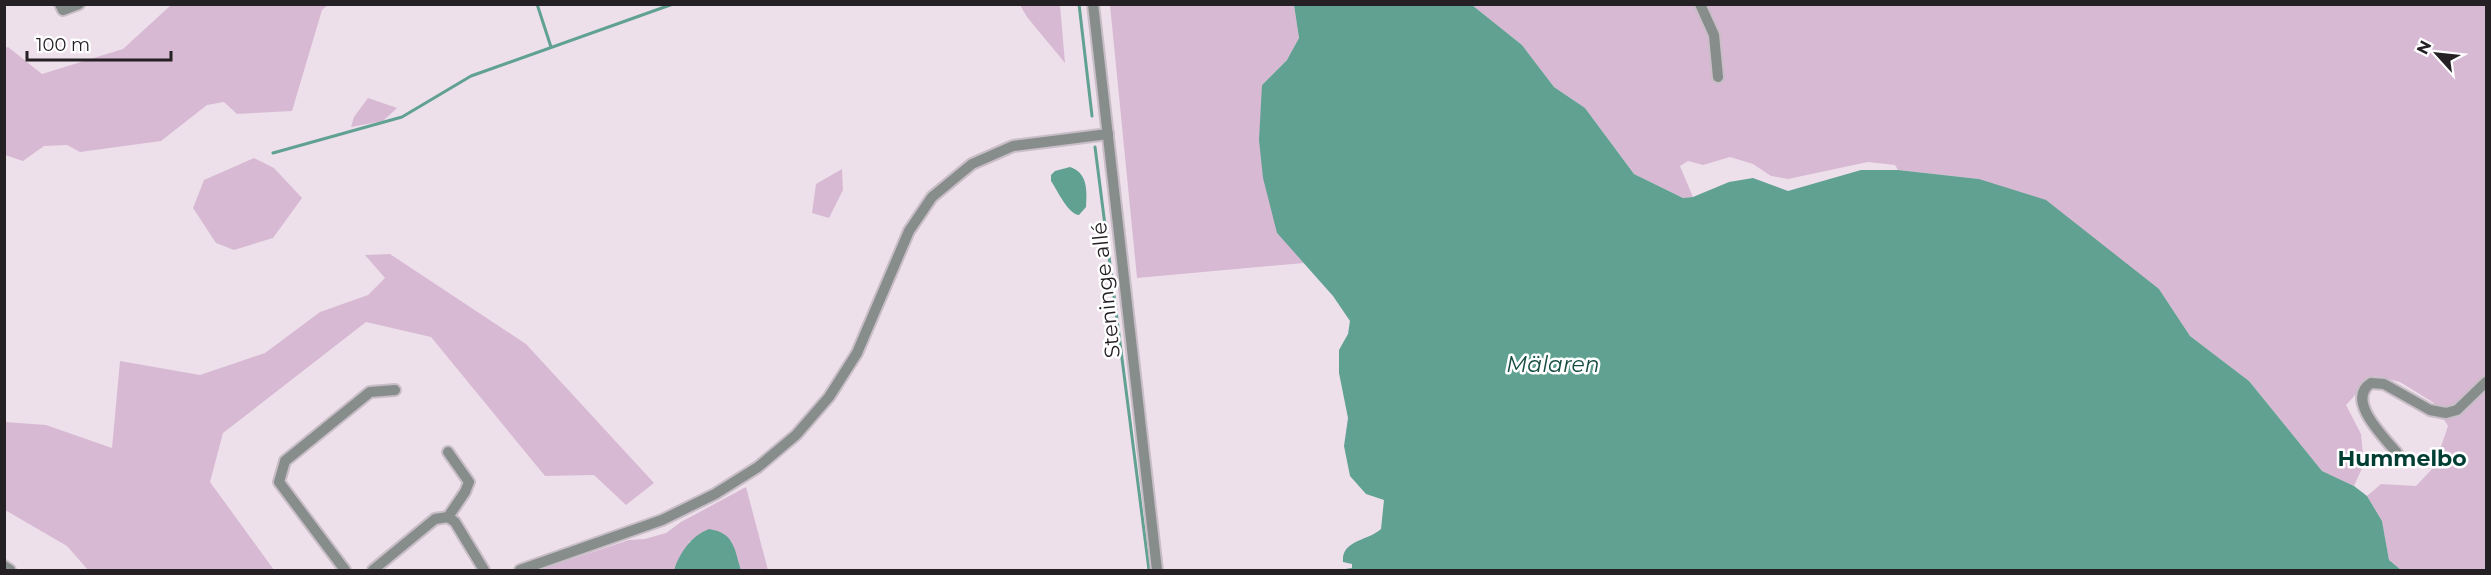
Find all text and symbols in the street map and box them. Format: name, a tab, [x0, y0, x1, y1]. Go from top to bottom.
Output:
scale bar	[27, 24, 171, 62]
north arrow	[2407, 24, 2467, 84]
text: 100 m	[36, 34, 90, 56]
text: N	[2413, 37, 2435, 57]
street label: Steninge allé	[1086, 221, 1125, 359]
water label: Mälaren	[1506, 351, 1600, 378]
district label: Hummelbo	[2337, 445, 2467, 472]

